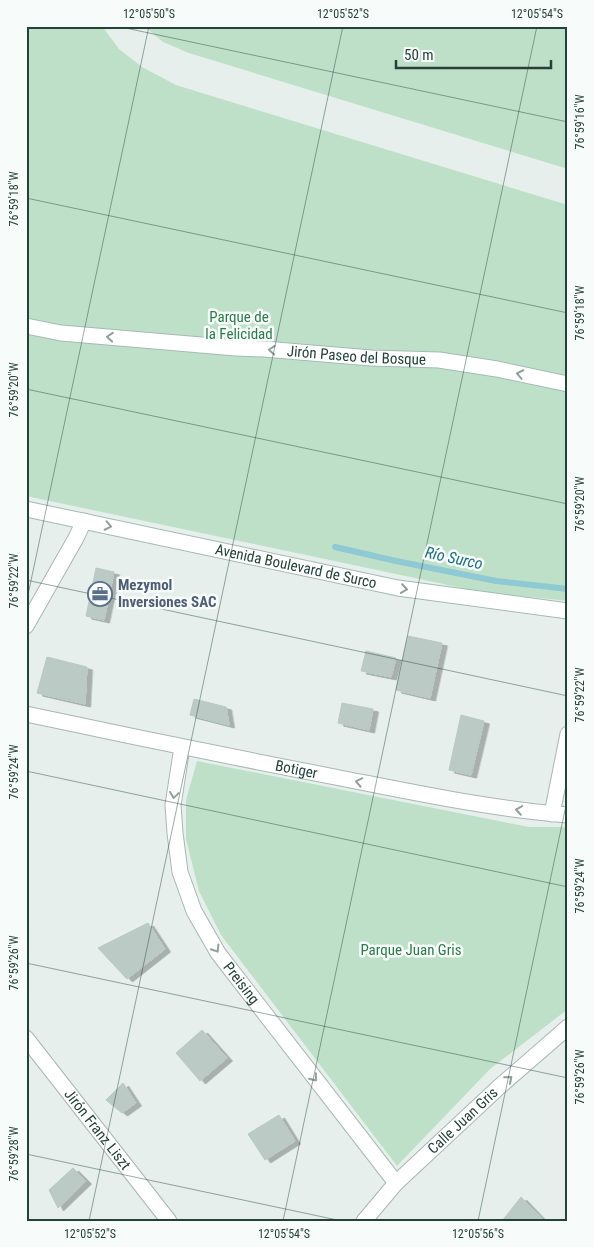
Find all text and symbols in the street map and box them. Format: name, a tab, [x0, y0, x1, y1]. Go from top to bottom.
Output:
text: 12°05'50"S	[123, 7, 175, 21]
text: 12°05'52"S	[317, 7, 369, 21]
text: 12°05'54"S	[511, 7, 563, 21]
scale bar	[396, 38, 552, 70]
text: 50 m	[404, 46, 434, 64]
text: 76°59'16"W	[573, 94, 587, 150]
text: 76°59'18"W	[7, 171, 21, 227]
text: 76°59'18"W	[573, 285, 587, 341]
park label: Parque de la Felicidad	[205, 308, 273, 343]
one-way arrow	[105, 332, 113, 343]
street label: Jirón Paseo del Bosque	[286, 342, 426, 369]
one-way arrow	[267, 344, 275, 355]
text: 76°59'20"W	[7, 362, 21, 418]
one-way arrow	[516, 369, 525, 380]
text: 76°59'20"W	[573, 476, 587, 532]
one-way arrow	[104, 520, 113, 531]
street label: Avenida Boulevard de Surco	[214, 540, 378, 592]
water label: Río Surco	[423, 543, 485, 573]
text: 76°59'22"W	[7, 553, 21, 609]
place label: Mezymol Inversiones SAC	[118, 576, 217, 611]
office icon: Mezymol Inversiones SAC	[87, 581, 113, 607]
one-way arrow	[401, 583, 409, 594]
text: 76°59'22"W	[573, 667, 587, 723]
text: 76°59'24"W	[7, 744, 21, 800]
street label: Botiger	[274, 757, 319, 782]
one-way arrow	[355, 777, 364, 788]
one-way arrow	[170, 791, 180, 799]
one-way arrow	[515, 805, 523, 816]
text: 76°59'24"W	[573, 858, 587, 914]
text: 76°59'26"W	[7, 935, 21, 991]
park label: Parque Juan Gris	[360, 941, 462, 959]
one-way arrow	[209, 943, 219, 952]
street label: Preising	[219, 959, 263, 1008]
text: 76°59'26"W	[573, 1049, 587, 1105]
one-way arrow	[309, 1072, 317, 1081]
one-way arrow	[503, 1075, 512, 1084]
street label: Calle Juan Gris	[424, 1084, 502, 1158]
street label: Jirón Franz Liszt	[60, 1085, 135, 1173]
text: 76°59'28"W	[7, 1126, 21, 1182]
text: 12°05'52"S	[64, 1227, 116, 1241]
text: 12°05'54"S	[258, 1227, 310, 1241]
text: 12°05'56"S	[452, 1227, 504, 1241]

